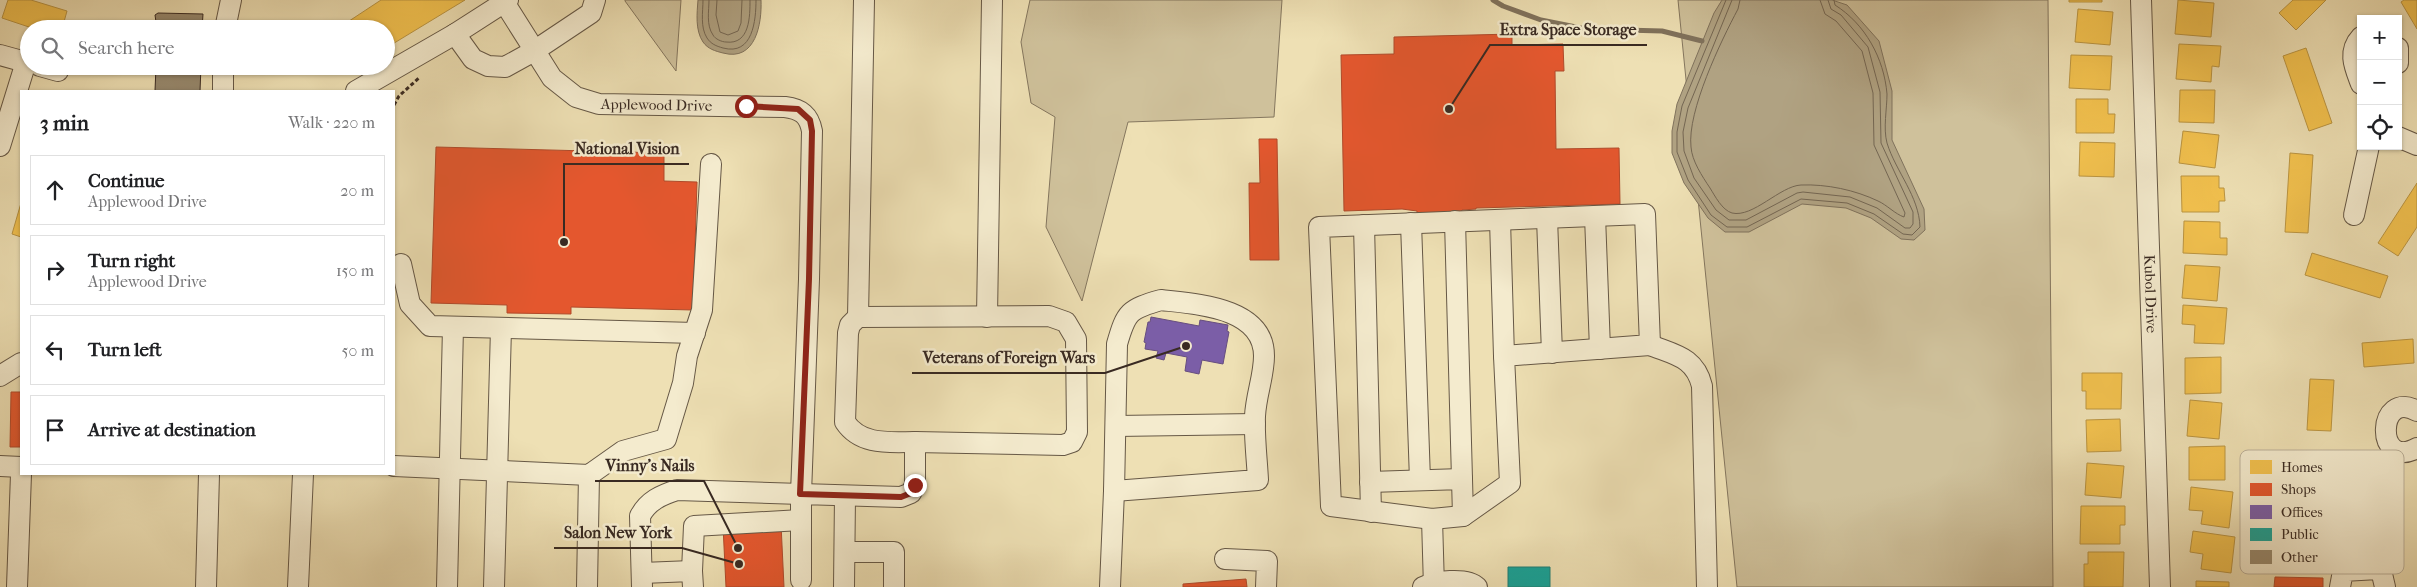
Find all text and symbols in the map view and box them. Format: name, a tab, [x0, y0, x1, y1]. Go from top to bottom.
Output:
callout: Extra Space Storage	[1490, 14, 1647, 45]
map controls	[2357, 15, 2402, 150]
button: +	[2357, 15, 2402, 60]
search box	[20, 20, 395, 75]
text: Extra Space Storage	[1500, 20, 1637, 40]
icon: search	[38, 34, 66, 62]
text: Search here	[78, 37, 174, 59]
button: −	[2357, 60, 2402, 105]
street label: Applewood Drive	[600, 95, 713, 115]
route start	[735, 95, 758, 118]
button: locate	[2357, 105, 2402, 150]
text: 3 min	[40, 111, 89, 135]
text: Walk · 220 m	[288, 113, 375, 132]
callout: National Vision	[564, 133, 689, 164]
text: National Vision	[575, 139, 680, 158]
text: Continue	[88, 170, 164, 192]
icon: ahead	[41, 176, 69, 204]
text: 20 m	[340, 181, 374, 200]
text: Applewood Drive	[88, 192, 207, 211]
text: Turn right	[88, 250, 175, 272]
street label: Kubol Drive	[2140, 254, 2161, 334]
icon: right	[41, 256, 69, 284]
text: 150 m	[336, 261, 374, 280]
text: Applewood Drive	[88, 272, 207, 291]
icon: left	[41, 336, 69, 364]
text: Turn left	[88, 339, 162, 361]
text: 50 m	[342, 341, 374, 360]
callout: Veterans of Foreign Wars	[912, 342, 1105, 373]
text: Veterans of Foreign Wars	[922, 348, 1095, 368]
icon: arrive	[41, 416, 69, 444]
text: Arrive at destination	[88, 419, 256, 441]
callout: Vinny's Nails	[595, 450, 704, 481]
legend	[2240, 450, 2404, 574]
text: Vinny's Nails	[605, 456, 695, 476]
text: Homes	[2281, 459, 2323, 476]
route end	[904, 474, 927, 497]
text: Shops	[2281, 481, 2316, 498]
text: Offices	[2281, 504, 2323, 521]
callout: Salon New York	[554, 517, 682, 548]
text: Salon New York	[564, 523, 673, 542]
text: Public	[2281, 526, 2319, 543]
text: Other	[2281, 549, 2318, 566]

